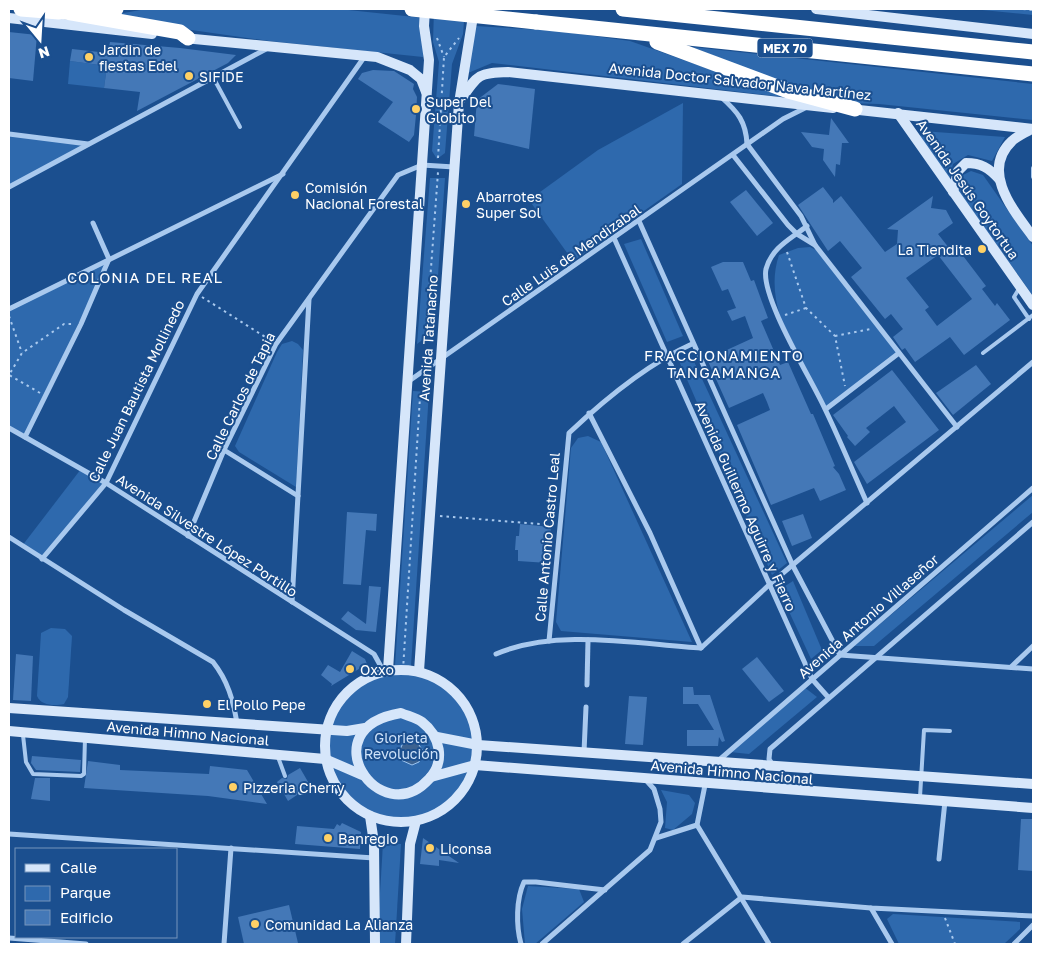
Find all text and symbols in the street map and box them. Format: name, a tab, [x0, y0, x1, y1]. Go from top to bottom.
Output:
north arrow	[15, 15, 65, 65]
road number: MEX 70	[758, 38, 812, 58]
place label: Jardin de fiestas Edel	[99, 41, 177, 74]
text: N	[36, 43, 52, 63]
marker: Jardin de fiestas Edel	[83, 51, 95, 63]
street label: Avenida Doctor Salvador Nava Martínez	[608, 59, 872, 103]
place label: SIFIDE	[199, 68, 243, 85]
marker: SIFIDE	[183, 70, 195, 82]
place label: Super Del Globito	[426, 93, 492, 126]
marker: Super Del Globito	[410, 103, 422, 115]
street label: Avenida Jesús Goytortua	[913, 116, 1023, 262]
place label: Comisión Nacional Forestal	[305, 179, 423, 212]
place label: Abarrotes Super Sol	[476, 188, 542, 221]
marker: Comisión Nacional Forestal	[289, 189, 301, 201]
marker: Abarrotes Super Sol	[460, 198, 472, 210]
street label: Calle Luis de Mendizabal	[498, 200, 644, 310]
place label: La Tiendita	[897, 241, 972, 258]
marker: La Tiendita	[976, 243, 988, 255]
district label: COLONIA DEL REAL	[67, 268, 223, 286]
street label: Avenida Tatanacho	[415, 274, 441, 402]
street label: Calle Juan Bautista Mollinedo	[84, 297, 188, 485]
street label: Calle Carlos de Tapia	[202, 329, 278, 463]
district label: FRACCIONAMIENTO TANGAMANGA	[644, 346, 804, 381]
street label: Avenida Guillermo Aguirre y Fierro	[692, 398, 800, 614]
street label: Calle Antonio Castro Leal	[531, 452, 563, 622]
street label: Avenida Silvestre López Portillo	[113, 470, 301, 600]
street label: Avenida Antonio Villaseñor	[794, 550, 942, 682]
place label: Oxxo	[360, 661, 394, 678]
marker: Oxxo	[344, 663, 356, 675]
place label: El Pollo Pepe	[217, 696, 306, 713]
marker: El Pollo Pepe	[201, 698, 213, 710]
street label: Avenida Himno Nacional	[106, 717, 270, 749]
park label: Glorieta Revolución	[364, 729, 438, 762]
street label: Avenida Himno Nacional	[650, 756, 814, 788]
place label: Pizzeria Cherry	[243, 779, 345, 796]
marker: Pizzeria Cherry	[227, 781, 239, 793]
place label: Banregio	[338, 830, 398, 847]
marker: Banregio	[322, 832, 334, 844]
place label: Liconsa	[440, 840, 492, 857]
marker: Liconsa	[424, 842, 436, 854]
legend	[15, 848, 178, 938]
text: Calle	[60, 858, 97, 876]
text: Parque	[60, 883, 111, 901]
text: Edificio	[60, 908, 113, 926]
place label: Comunidad La Alianza	[265, 916, 413, 933]
marker: Comunidad La Alianza	[249, 918, 261, 930]

